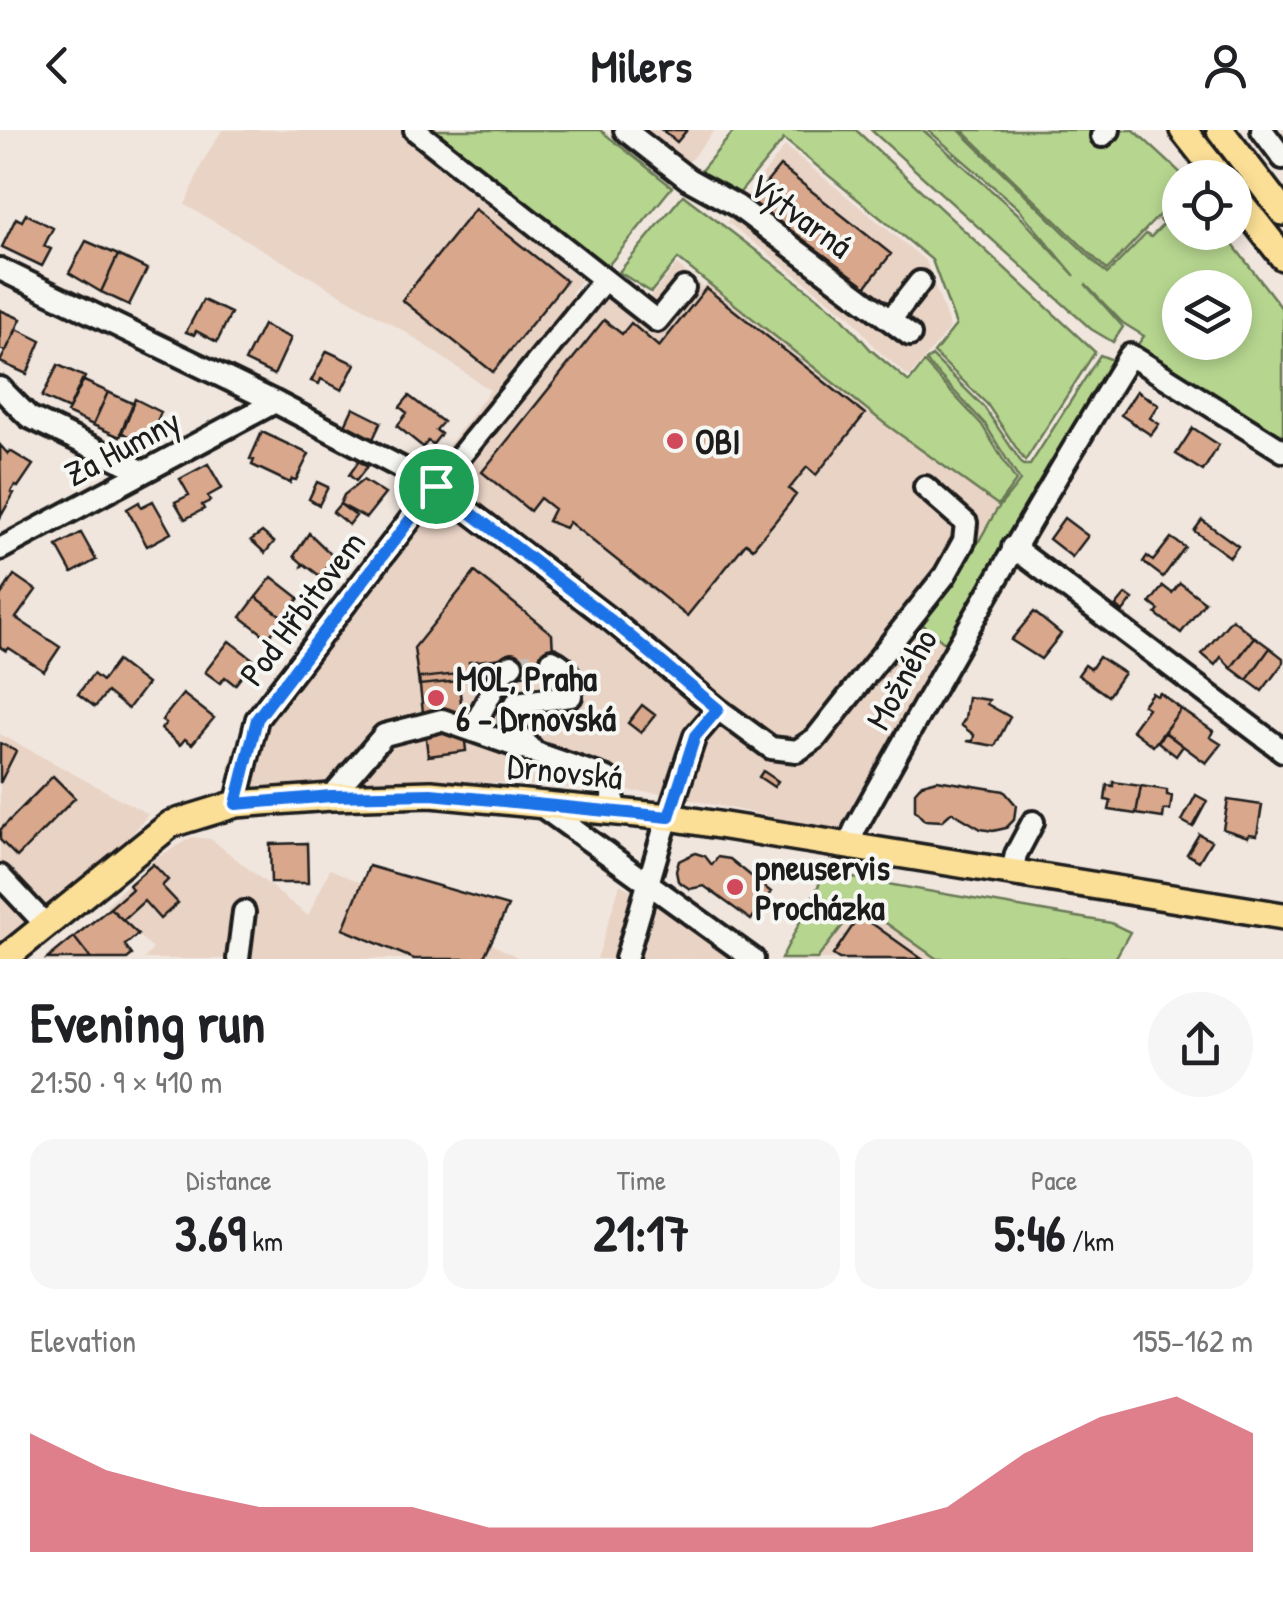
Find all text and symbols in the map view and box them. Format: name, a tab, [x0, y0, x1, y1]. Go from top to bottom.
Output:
text: Milers	[591, 35, 692, 96]
icon: back	[30, 38, 85, 93]
icon: person	[1198, 38, 1253, 93]
map controls	[1162, 160, 1252, 360]
button: locate	[1162, 160, 1252, 250]
street label: Výtvarná	[740, 162, 862, 269]
button: layers	[1162, 270, 1252, 360]
street label: Za Humny	[56, 397, 188, 497]
place label: OBI	[695, 418, 740, 465]
marker: OBI	[664, 430, 686, 452]
pin	[394, 444, 479, 529]
icon: arrive	[409, 459, 464, 514]
street label: Pod Hřbitovem	[228, 521, 376, 695]
street label: Možného	[854, 620, 948, 738]
place label: MOL, Praha 6 - Drnovská	[456, 655, 616, 742]
marker: MOL, Praha 6 - Drnovská	[425, 687, 447, 709]
street label: Drnovská	[505, 742, 625, 800]
place label: pneuservis Procházka	[755, 844, 890, 931]
marker: pneuservis Procházka	[724, 876, 746, 898]
text: Evening run	[30, 985, 265, 1059]
button: share	[1148, 992, 1253, 1097]
text: 21:50 · 9 × 410 m	[30, 1060, 222, 1103]
text: Distance	[186, 1161, 272, 1199]
text: Time	[617, 1161, 666, 1199]
text: Pace	[1031, 1161, 1077, 1199]
text: 3.69	[175, 1199, 246, 1267]
text: 21:17	[593, 1199, 690, 1267]
text: 5:46	[994, 1199, 1065, 1267]
text: km	[246, 1222, 283, 1260]
text: /km	[1065, 1222, 1114, 1260]
text: Elevation	[30, 1319, 136, 1362]
text: 155–162 m	[1132, 1319, 1253, 1362]

